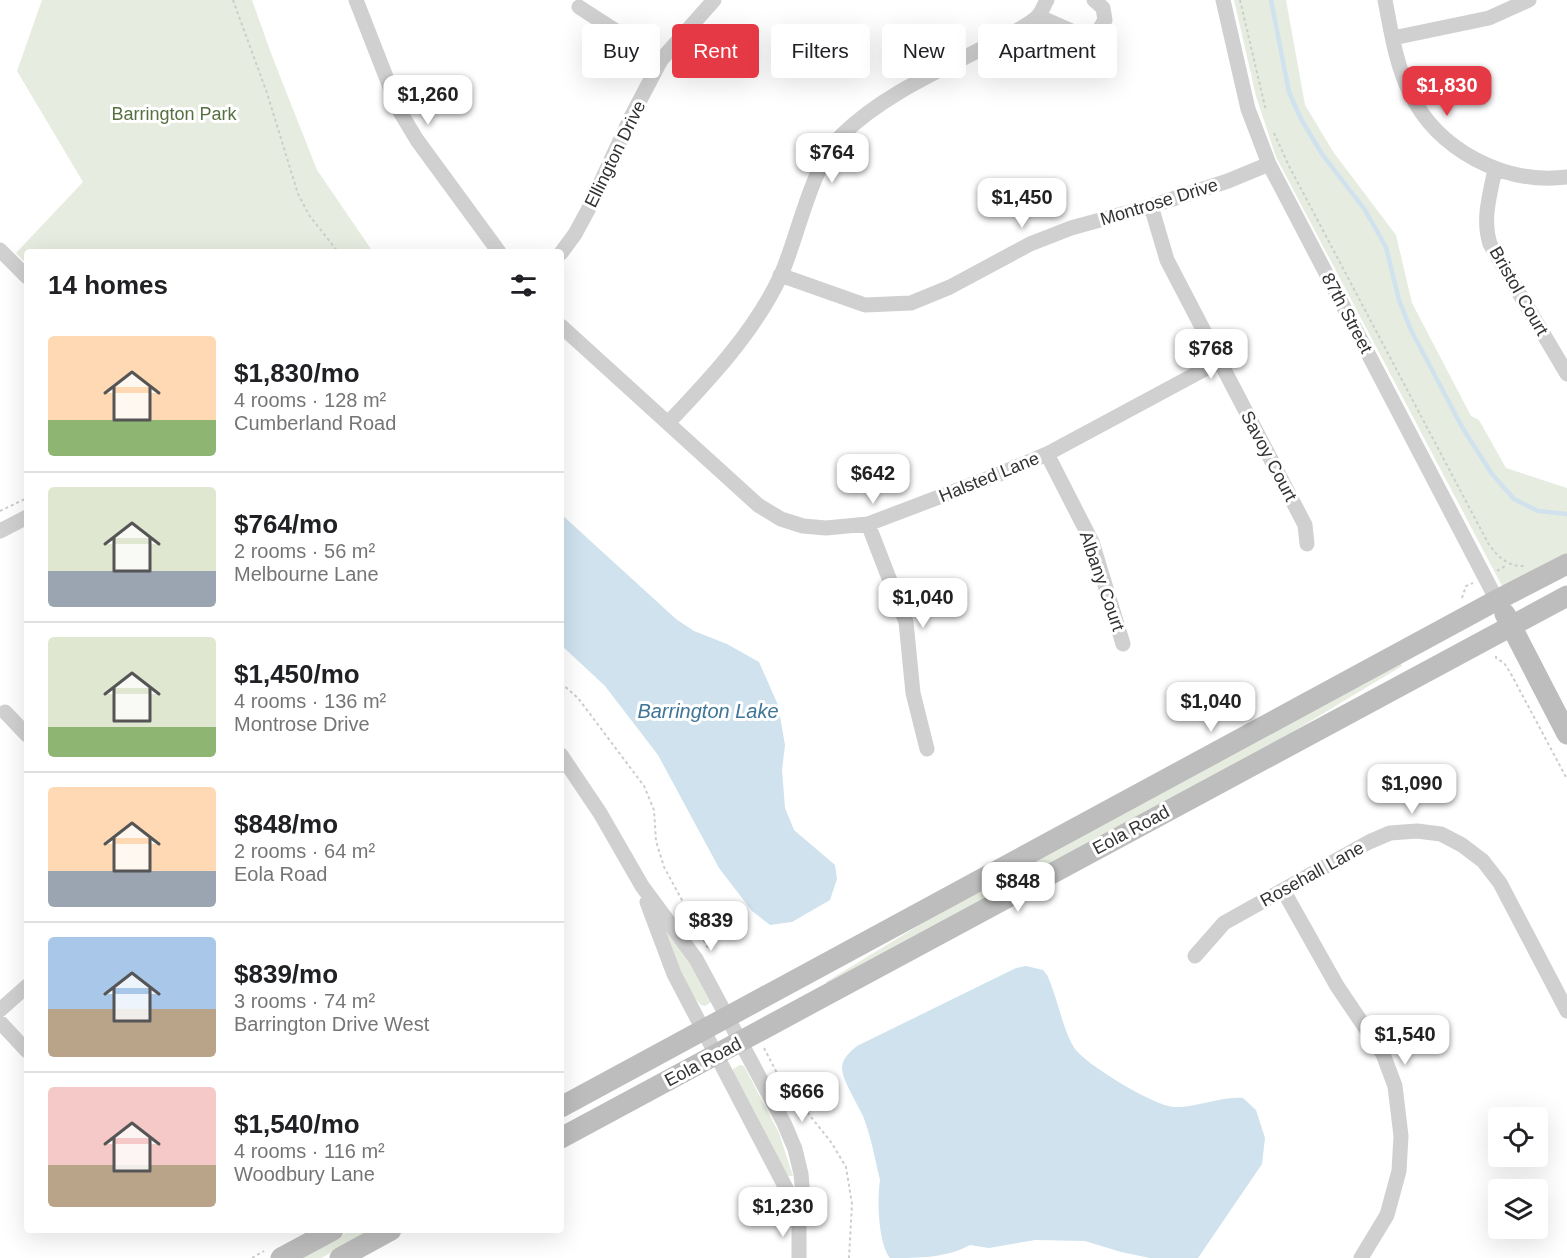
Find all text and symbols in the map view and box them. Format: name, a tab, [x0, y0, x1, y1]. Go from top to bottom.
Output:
chip: Buy	[582, 24, 660, 78]
chip: Rent	[672, 24, 759, 78]
chip: Filters	[771, 24, 870, 78]
chip: New	[882, 24, 966, 78]
chip: Apartment	[978, 24, 1117, 78]
pin: $1,830	[1398, 66, 1496, 117]
text: $1,830	[1416, 74, 1478, 96]
pin: $1,260	[379, 75, 477, 126]
text: $1,260	[397, 83, 459, 105]
street label: Ellington Drive	[581, 97, 649, 211]
park label: Barrington Park	[111, 104, 238, 124]
pin: $764	[796, 133, 868, 184]
text: $764	[810, 141, 854, 163]
street label: Montrose Drive	[1098, 175, 1220, 229]
pin: $1,450	[973, 178, 1071, 229]
text: $1,450	[991, 186, 1053, 208]
street label: Bristol Court	[1486, 243, 1552, 339]
icon: filters	[507, 269, 540, 302]
street label: 87th Street	[1317, 269, 1377, 357]
text: 14 homes	[48, 270, 168, 300]
pin: $768	[1175, 329, 1247, 380]
text: $768	[1189, 337, 1233, 359]
text: $1,830/mo	[234, 358, 360, 388]
icon: home	[96, 360, 168, 432]
text: 4 rooms · 128 m²	[234, 389, 386, 411]
street label: Savoy Court	[1237, 408, 1301, 504]
text: Cumberland Road	[234, 412, 396, 434]
street label: Halsted Lane	[936, 448, 1042, 506]
pin: $642	[837, 454, 909, 505]
text: $642	[851, 462, 895, 484]
text: $764/mo	[234, 509, 338, 539]
icon: home	[96, 511, 168, 583]
street label: Albany Court	[1076, 529, 1128, 633]
text: 2 rooms · 56 m²	[234, 540, 375, 562]
text: Melbourne Lane	[234, 563, 379, 585]
pin: $1,040	[874, 578, 972, 629]
text: $1,040	[892, 586, 954, 608]
text: $1,450/mo	[234, 659, 360, 689]
icon: home	[96, 661, 168, 733]
pin: $1,040	[1162, 682, 1260, 733]
text: 4 rooms · 136 m²	[234, 690, 386, 712]
text: $1,040	[1180, 690, 1242, 712]
water label: Barrington Lake	[637, 700, 779, 722]
text: Montrose Drive	[234, 713, 370, 735]
pin: $1,090	[1363, 764, 1461, 815]
text: $1,090	[1381, 772, 1443, 794]
street label: Eola Road	[1089, 801, 1173, 859]
text: $848/mo	[234, 809, 338, 839]
icon: home	[96, 811, 168, 883]
street label: Rosehall Lane	[1257, 837, 1367, 911]
text: 2 rooms · 64 m²	[234, 840, 375, 862]
pin: $848	[982, 862, 1054, 913]
text: Eola Road	[234, 863, 327, 885]
text: $848	[996, 870, 1040, 892]
pin: $839	[675, 901, 747, 952]
text: $839	[689, 909, 733, 931]
text: $839/mo	[234, 959, 338, 989]
icon: home	[96, 961, 168, 1033]
text: 3 rooms · 74 m²	[234, 990, 375, 1012]
text: Barrington Drive West	[234, 1013, 429, 1035]
pin: $1,540	[1356, 1015, 1454, 1066]
text: $1,540	[1374, 1023, 1436, 1045]
street label: Eola Road	[661, 1033, 745, 1091]
pin: $666	[766, 1072, 838, 1123]
text: $666	[780, 1080, 824, 1102]
map controls	[1488, 1107, 1548, 1239]
button: locate	[1488, 1107, 1548, 1167]
text: $1,540/mo	[234, 1109, 360, 1139]
icon: home	[96, 1111, 168, 1183]
text: 4 rooms · 116 m²	[234, 1140, 385, 1162]
text: Woodbury Lane	[234, 1163, 375, 1185]
button: layers	[1488, 1179, 1548, 1239]
pin: $1,230	[734, 1187, 832, 1238]
text: $1,230	[752, 1195, 814, 1217]

